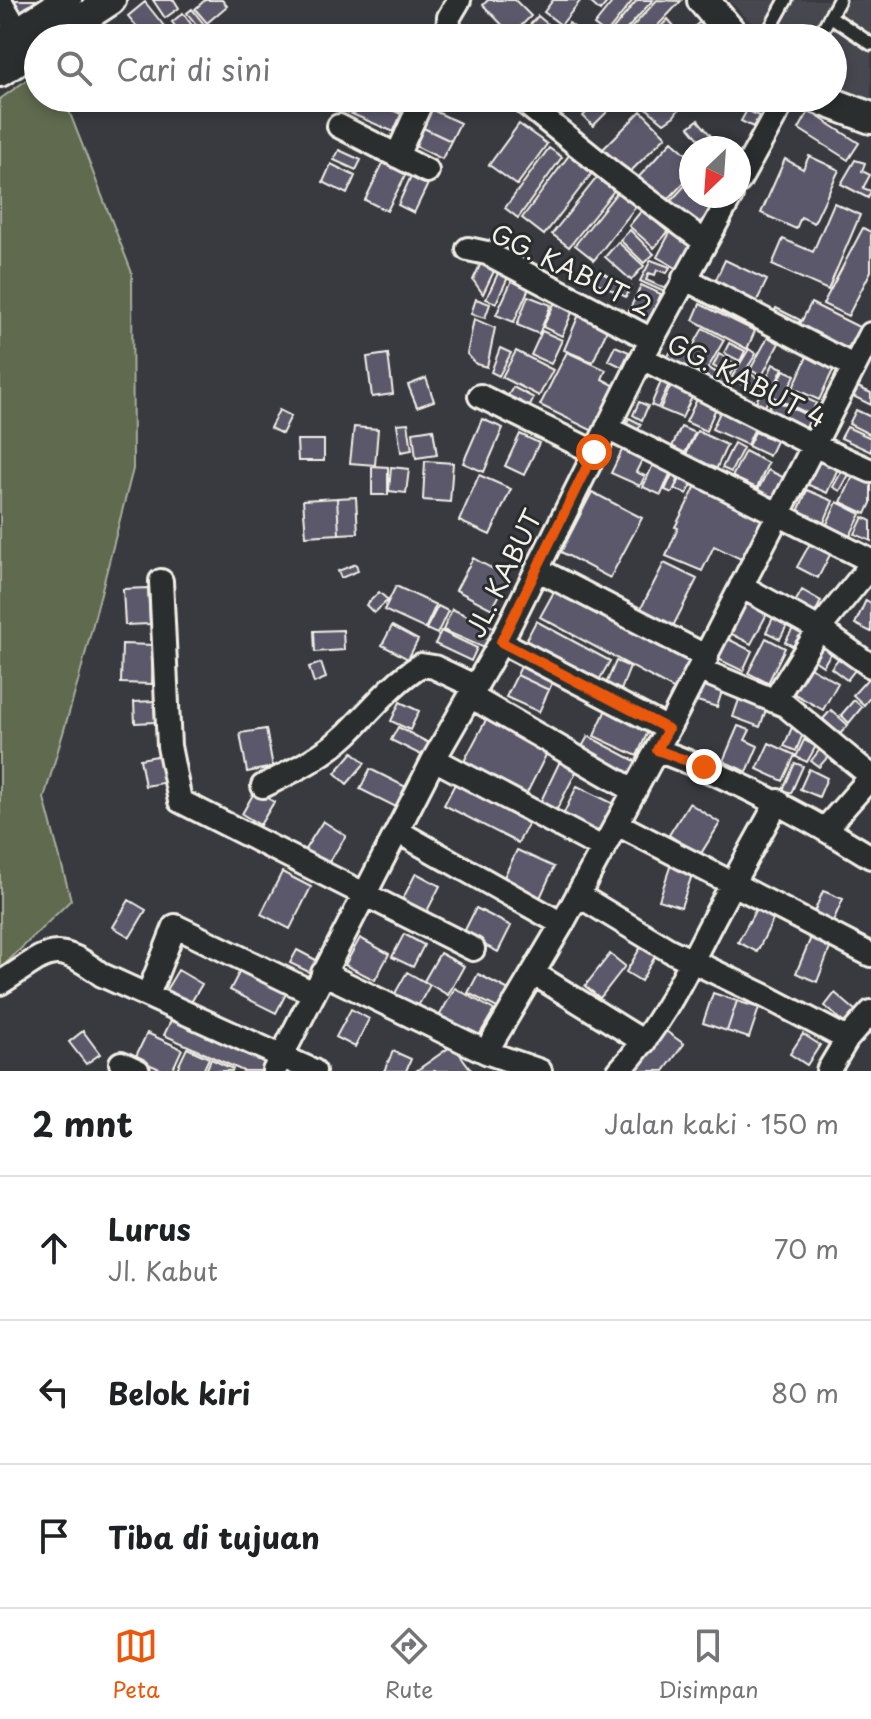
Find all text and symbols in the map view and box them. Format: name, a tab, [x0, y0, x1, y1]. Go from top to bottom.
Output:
search box	[24, 24, 847, 112]
icon: search	[52, 46, 96, 90]
text: Cari di sini	[116, 46, 271, 91]
north arrow	[679, 136, 751, 208]
street label: GG. KABUT 2	[485, 213, 659, 325]
street label: GG. KABUT 4	[661, 323, 833, 437]
route start	[576, 434, 612, 470]
street label: JL. KABUT	[455, 502, 551, 644]
route end	[686, 749, 722, 785]
text: 2 mnt	[32, 1097, 133, 1149]
text: Jalan kaki · 150 m	[604, 1104, 839, 1143]
text: Lurus	[108, 1206, 191, 1251]
icon: ahead	[32, 1226, 76, 1270]
text: 70 m	[774, 1229, 839, 1268]
text: Jl. Kabut	[108, 1251, 218, 1290]
icon: left	[32, 1370, 76, 1414]
text: Belok kiri	[108, 1370, 250, 1415]
text: 80 m	[771, 1373, 839, 1412]
icon: arrive	[32, 1514, 76, 1558]
text: Tiba di tujuan	[108, 1514, 320, 1559]
tab: Peta	[112, 1624, 160, 1705]
tab: Rute	[385, 1624, 433, 1705]
tab: Disimpan	[658, 1624, 759, 1705]

